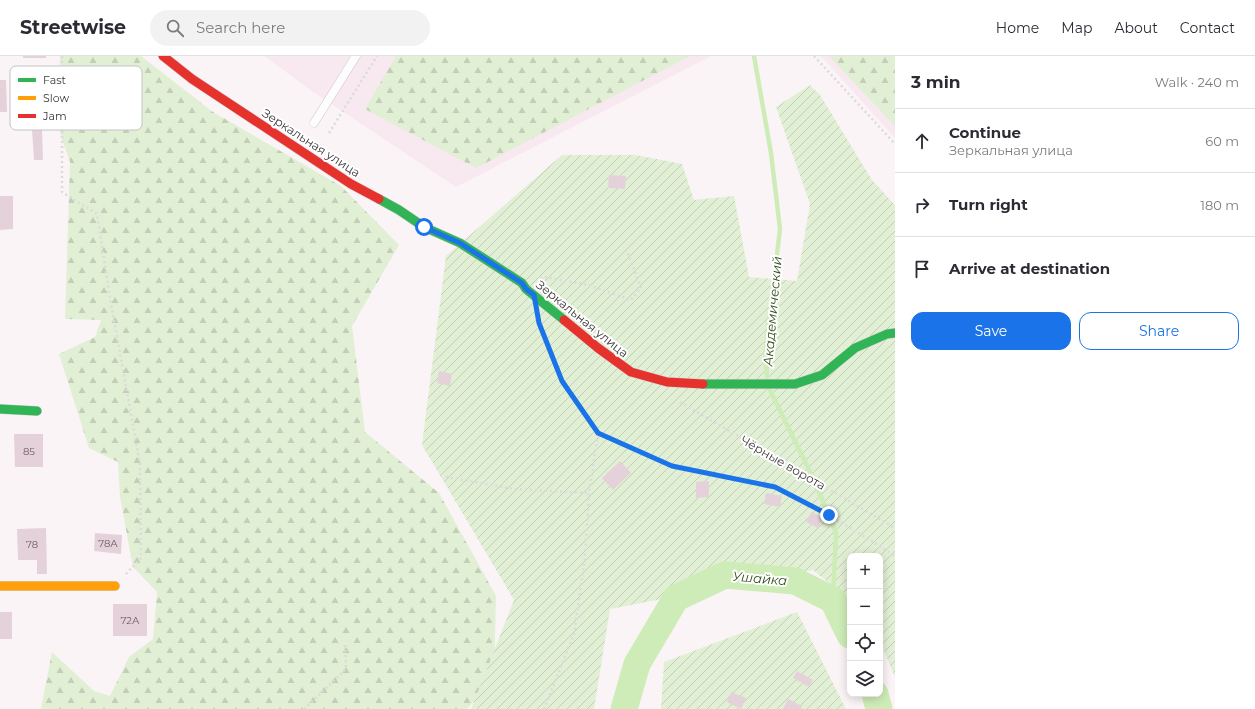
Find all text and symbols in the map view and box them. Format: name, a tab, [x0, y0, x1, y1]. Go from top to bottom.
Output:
search box	[150, 10, 430, 46]
text: Streetwise	[20, 16, 126, 39]
icon: search	[164, 17, 186, 39]
text: Search here	[196, 18, 285, 37]
text: Home	[996, 19, 1039, 37]
text: Map	[1061, 19, 1092, 37]
text: About	[1114, 19, 1158, 37]
text: Contact	[1180, 19, 1235, 37]
legend	[10, 66, 142, 130]
text: 3 min	[911, 72, 961, 92]
text: Fast	[43, 73, 67, 87]
text: Walk · 240 m	[1155, 74, 1239, 90]
text: Slow	[43, 91, 69, 105]
street label: Зеркальная улица	[259, 105, 363, 180]
text: Jam	[42, 109, 67, 123]
text: Continue	[949, 123, 1021, 142]
icon: ahead	[911, 130, 933, 152]
text: 60 m	[1205, 133, 1239, 149]
text: Зеркальная улица	[949, 142, 1073, 158]
icon: right	[911, 194, 933, 216]
text: Turn right	[949, 195, 1028, 214]
text: 180 m	[1200, 197, 1239, 213]
route start	[415, 218, 433, 236]
water label: Академический	[759, 255, 785, 368]
icon: arrive	[911, 258, 933, 280]
text: Arrive at destination	[949, 259, 1110, 278]
street label: Зеркальная улица	[533, 277, 631, 360]
button: Save	[911, 312, 1071, 350]
button: Share	[1079, 312, 1239, 350]
street label: Чёрные ворота	[738, 432, 828, 493]
house number: 85	[23, 445, 35, 458]
route end	[820, 506, 838, 524]
house number: 78А	[98, 537, 118, 550]
house number: 78	[26, 538, 38, 551]
map controls	[847, 553, 883, 697]
button: +	[847, 553, 883, 589]
water label: Ушайка	[732, 568, 788, 588]
button: −	[847, 589, 883, 625]
house number: 72А	[120, 614, 140, 627]
button: locate	[847, 625, 883, 661]
button: layers	[847, 661, 883, 697]

